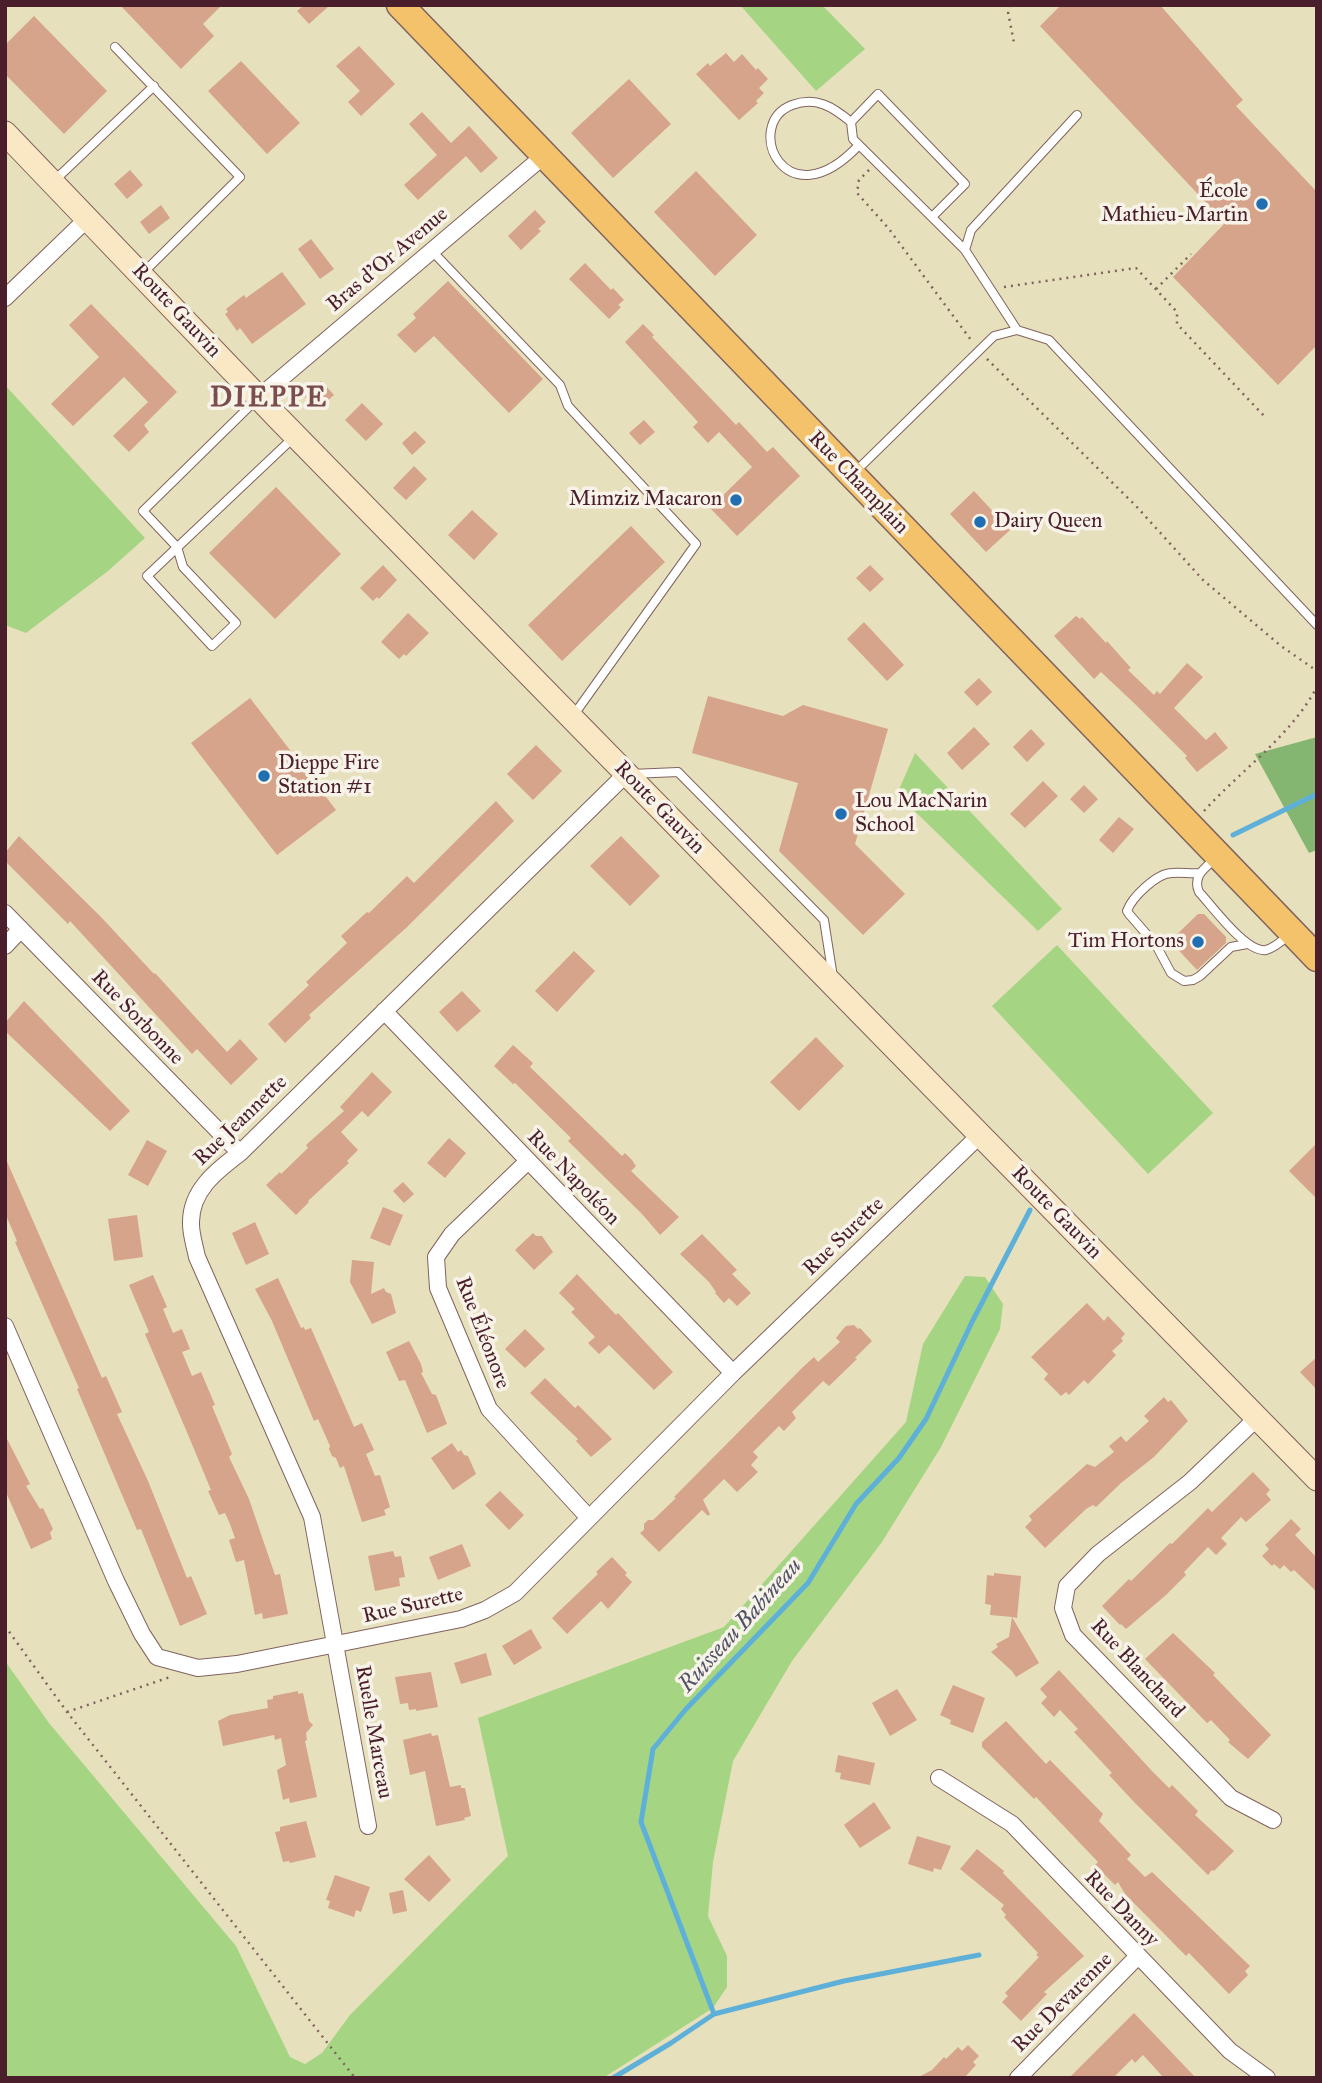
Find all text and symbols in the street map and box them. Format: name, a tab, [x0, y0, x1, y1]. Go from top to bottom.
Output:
place label: École Mathieu-Martin	[1101, 179, 1248, 229]
marker: École Mathieu-Martin	[1254, 196, 1270, 212]
street label: Bras d'Or Avenue	[322, 202, 454, 318]
street label: Route Gauvin	[126, 259, 226, 363]
district label: DIEPPE	[211, 382, 327, 416]
street label: Rue Champlain	[803, 426, 913, 540]
place label: Mimziz Macaron	[569, 487, 722, 513]
marker: Mimziz Macaron	[728, 492, 744, 508]
place label: Dairy Queen	[994, 509, 1102, 535]
marker: Dairy Queen	[972, 514, 988, 530]
place label: Dieppe Fire Station #1	[278, 751, 379, 801]
street label: Route Gauvin	[608, 756, 710, 860]
marker: Dieppe Fire Station #1	[256, 768, 272, 784]
place label: Lou MacNarin School	[855, 789, 987, 839]
marker: Lou MacNarin School	[833, 806, 849, 822]
place label: Tim Hortons	[1068, 929, 1184, 955]
marker: Tim Hortons	[1190, 934, 1206, 950]
street label: Rue Sorbonne	[86, 965, 188, 1071]
street label: Rue Jeannette	[189, 1070, 293, 1172]
street label: Rue Napoléon	[521, 1125, 625, 1231]
street label: Route Gauvin	[1005, 1161, 1107, 1265]
street label: Rue Surette	[798, 1192, 890, 1282]
street label: Rue Éléonore	[449, 1274, 515, 1392]
water label: Ruisseau Babineau	[674, 1553, 808, 1699]
street label: Rue Surette	[360, 1582, 466, 1630]
street label: Rue Blanchard	[1085, 1614, 1189, 1724]
street label: Ruelle Marceau	[349, 1663, 397, 1801]
street label: Rue Danny	[1078, 1865, 1164, 1953]
street label: Rue Devarenne	[1008, 1948, 1118, 2058]

